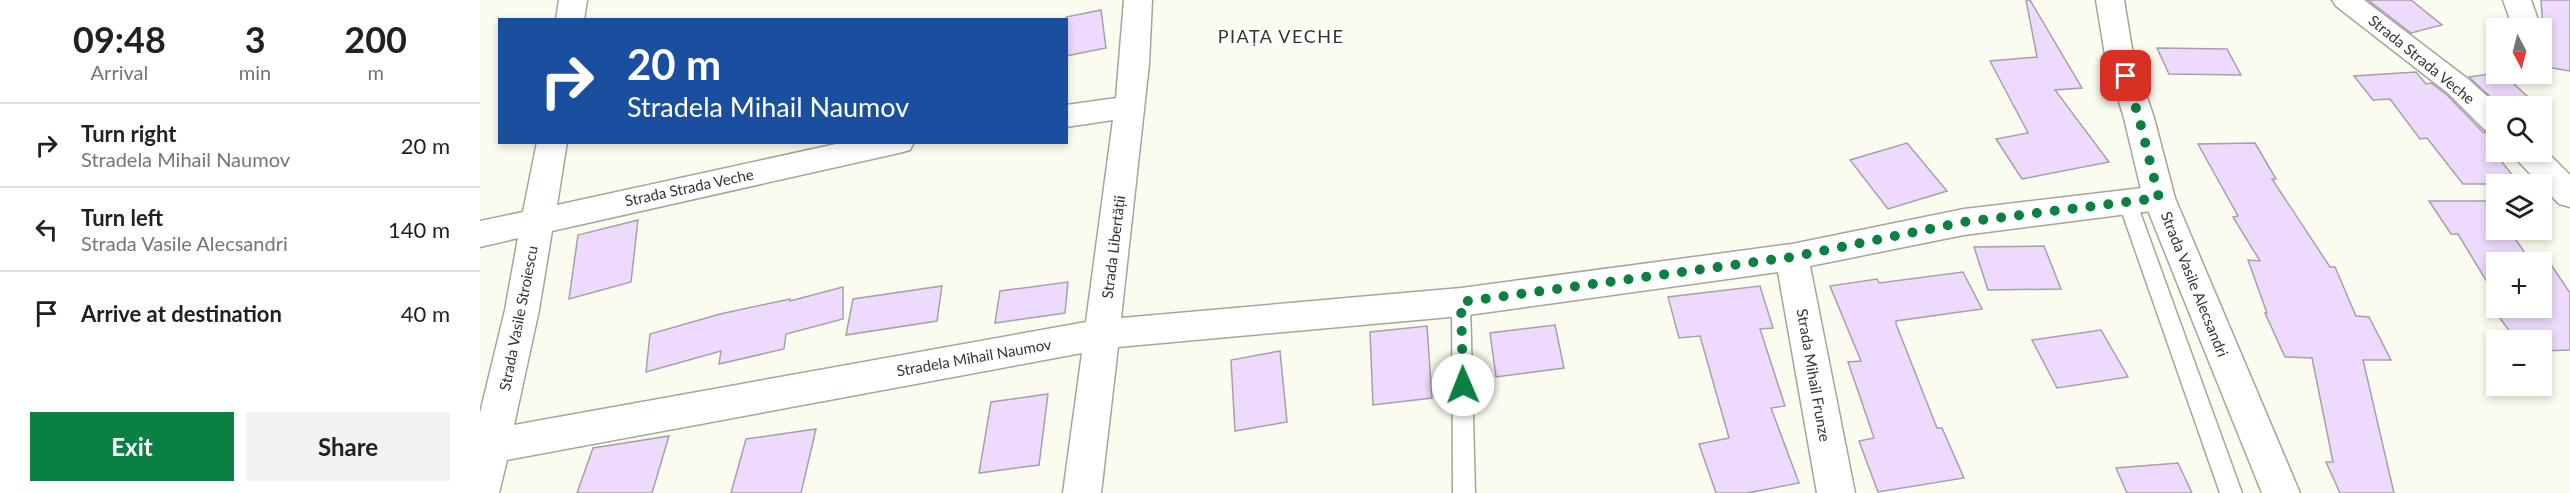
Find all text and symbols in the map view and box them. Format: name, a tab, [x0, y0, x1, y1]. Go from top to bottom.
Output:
street label: Strada Strada Veche	[2365, 11, 2479, 107]
text: 09:48	[73, 17, 166, 61]
text: 3	[245, 17, 266, 61]
text: 200	[344, 17, 407, 61]
north arrow	[2486, 18, 2552, 84]
map controls	[2486, 18, 2552, 396]
district label: PIAȚA VECHE	[1218, 25, 1344, 47]
text: 20 m	[627, 39, 721, 89]
icon: right	[528, 42, 606, 120]
pin	[2100, 50, 2151, 101]
icon: arrive	[2109, 59, 2142, 92]
text: Arrival	[91, 60, 148, 84]
text: min	[239, 60, 271, 84]
text: m	[367, 60, 384, 84]
text: Stradela Mihail Naumov	[627, 90, 909, 123]
button: search	[2486, 96, 2552, 162]
text: Turn right	[81, 120, 176, 147]
icon: right	[30, 129, 63, 162]
text: 20 m	[401, 132, 450, 159]
text: Stradela Mihail Naumov	[81, 147, 290, 171]
street label: Strada Strada Veche	[623, 165, 755, 209]
button: layers	[2486, 174, 2552, 240]
street label: Strada Libertății	[1098, 194, 1128, 300]
text: Turn left	[81, 204, 163, 231]
street label: Strada Vasile Alecsandri	[2158, 209, 2232, 359]
icon: left	[30, 213, 63, 246]
text: 140 m	[388, 216, 450, 243]
text: Strada Vasile Alecsandri	[81, 231, 288, 255]
street label: Strada Vasile Stroiescu	[495, 244, 541, 392]
button: +	[2486, 252, 2552, 318]
icon: arrive	[30, 297, 63, 330]
text: Arrive at destination	[81, 300, 282, 327]
text: 40 m	[401, 300, 450, 327]
street label: Strada Mihail Frunze	[1793, 307, 1835, 443]
button: −	[2486, 330, 2552, 396]
street label: Stradela Mihail Naumov	[895, 334, 1053, 379]
position arrow	[1431, 353, 1495, 417]
button: Exit	[30, 412, 234, 481]
button: Share	[246, 412, 450, 481]

